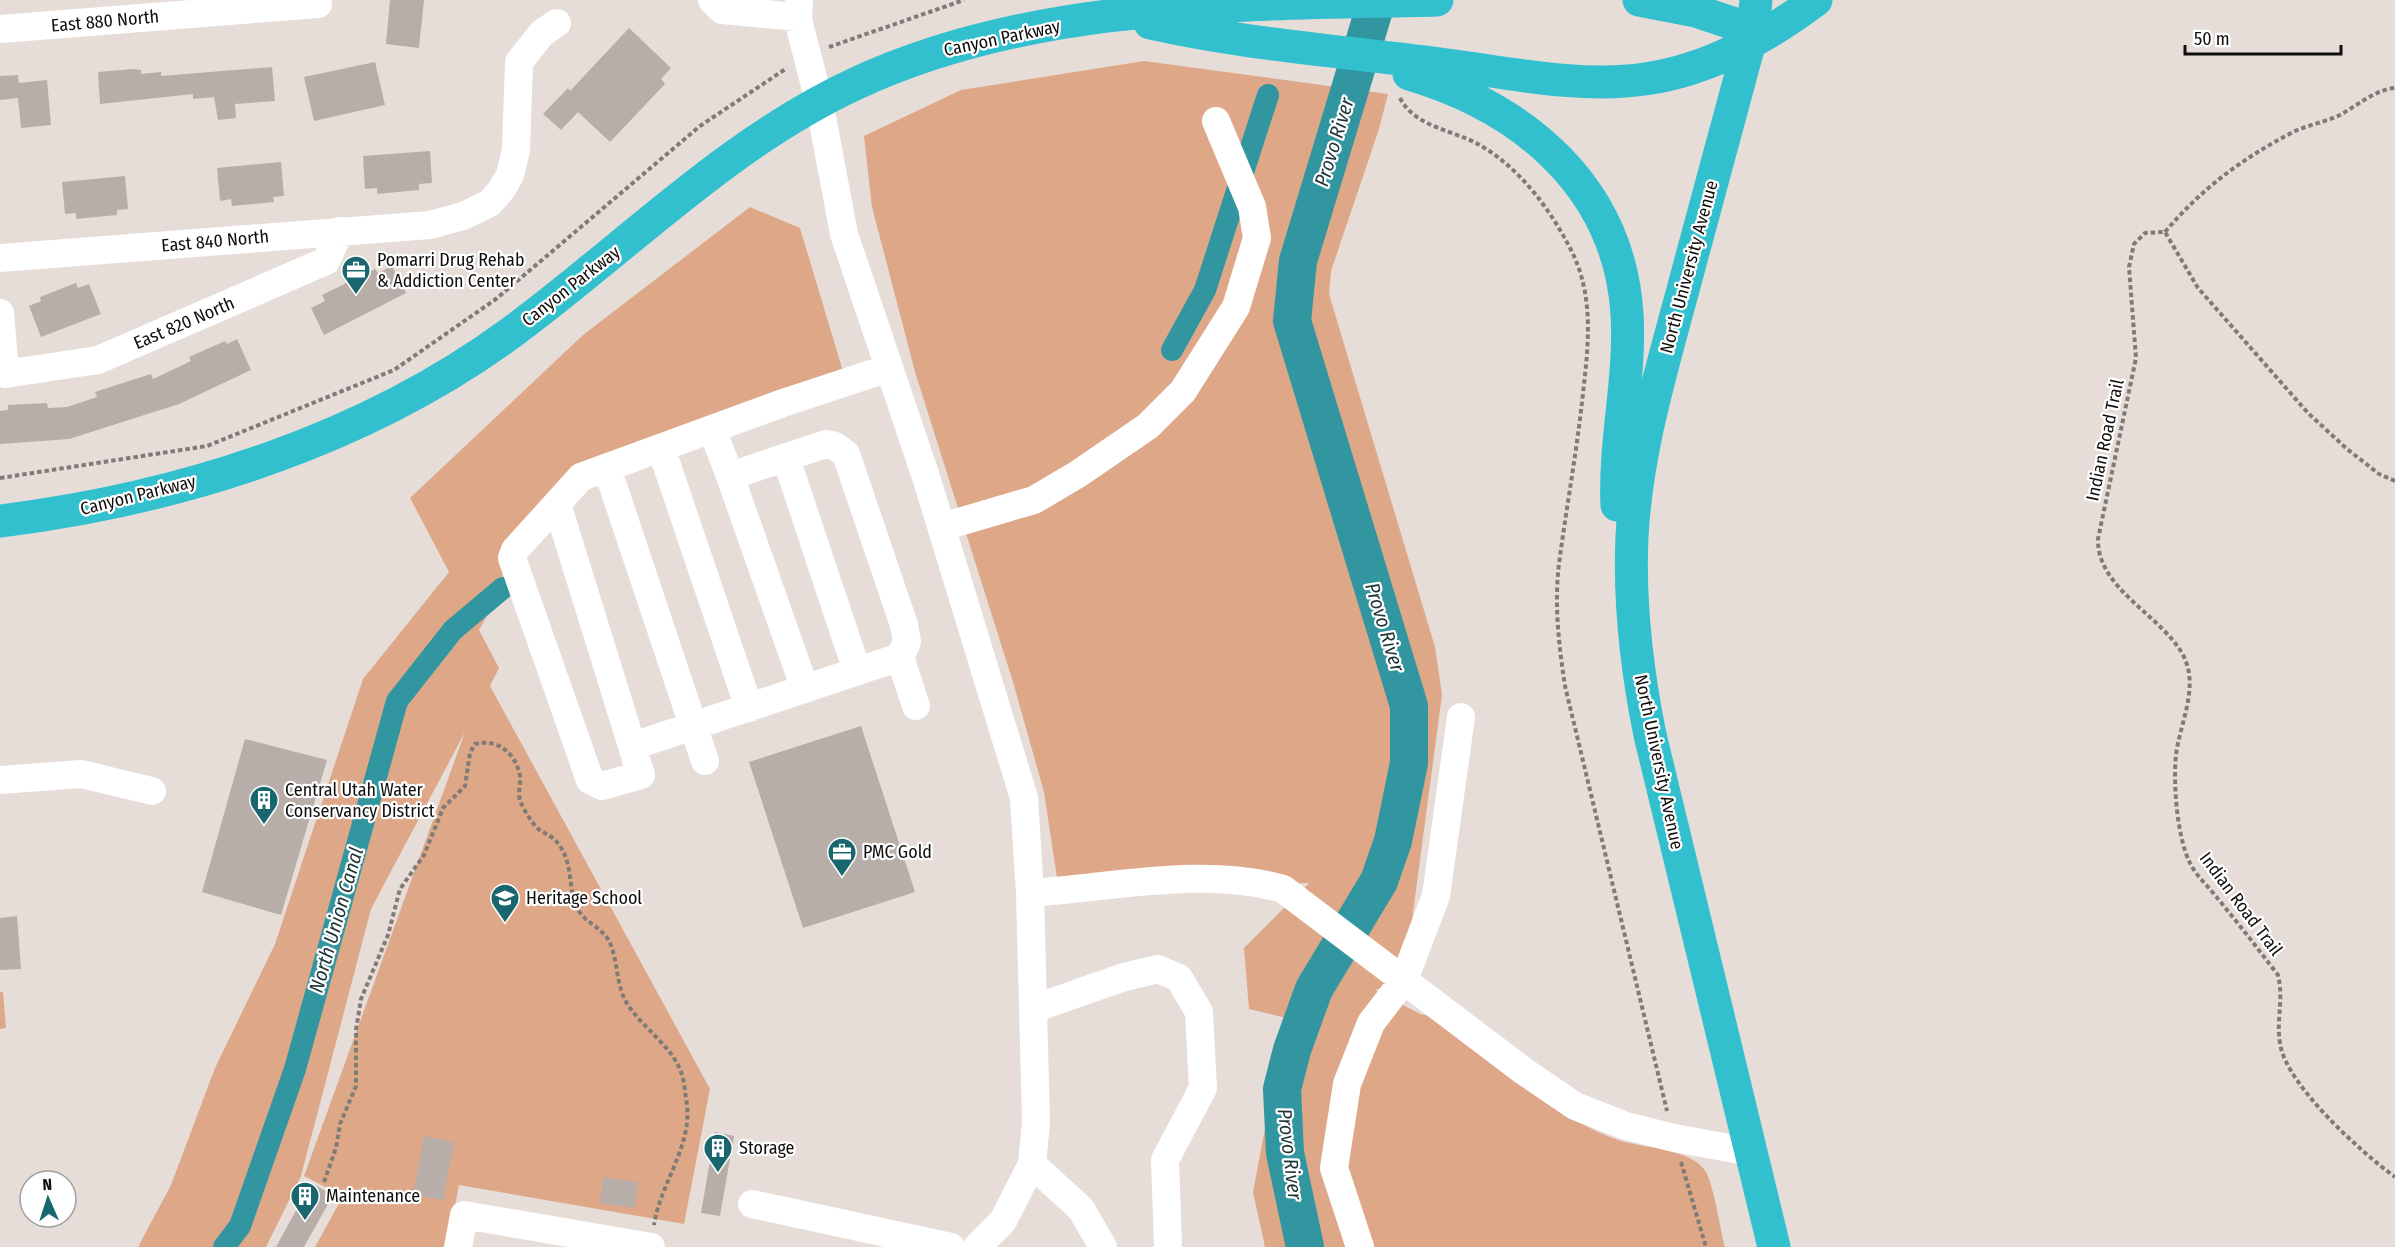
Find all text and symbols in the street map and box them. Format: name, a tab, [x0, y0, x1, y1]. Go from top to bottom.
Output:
street label: East 880 North	[50, 5, 160, 37]
street label: Canyon Parkway	[942, 15, 1062, 61]
scale bar	[2185, 18, 2341, 56]
text: 50 m	[2194, 28, 2230, 50]
water label: Provo River	[1309, 94, 1359, 189]
street label: North University Avenue	[1655, 178, 1723, 356]
street label: East 840 North	[160, 225, 270, 257]
street label: Canyon Parkway	[518, 241, 624, 331]
place label: Pomarri Drug Rehab & Addiction Center	[377, 249, 525, 292]
office icon: Pomarri Drug Rehab & Addiction Center	[340, 254, 372, 296]
street label: East 820 North	[130, 292, 238, 354]
street label: Indian Road Trail	[2081, 377, 2129, 503]
street label: Canyon Parkway	[78, 470, 198, 520]
water label: Provo River	[1360, 580, 1410, 675]
street label: North University Avenue	[1630, 673, 1688, 852]
place label: Central Utah Water Conservancy District	[285, 779, 435, 822]
building icon: Central Utah Water Conservancy District	[248, 784, 280, 826]
office icon: PMC Gold	[826, 836, 858, 878]
place label: PMC Gold	[863, 841, 932, 863]
water label: North Union Canal	[304, 845, 368, 995]
street label: Indian Road Trail	[2195, 848, 2287, 960]
school or university icon: Heritage School	[489, 882, 521, 924]
place label: Heritage School	[526, 887, 642, 909]
water label: Provo River	[1273, 1107, 1308, 1202]
building icon: Storage	[702, 1132, 734, 1174]
place label: Storage	[739, 1137, 795, 1159]
north arrow	[18, 1169, 78, 1229]
text: N	[42, 1175, 53, 1194]
building icon: Maintenance	[289, 1180, 321, 1222]
place label: Maintenance	[326, 1185, 420, 1207]

